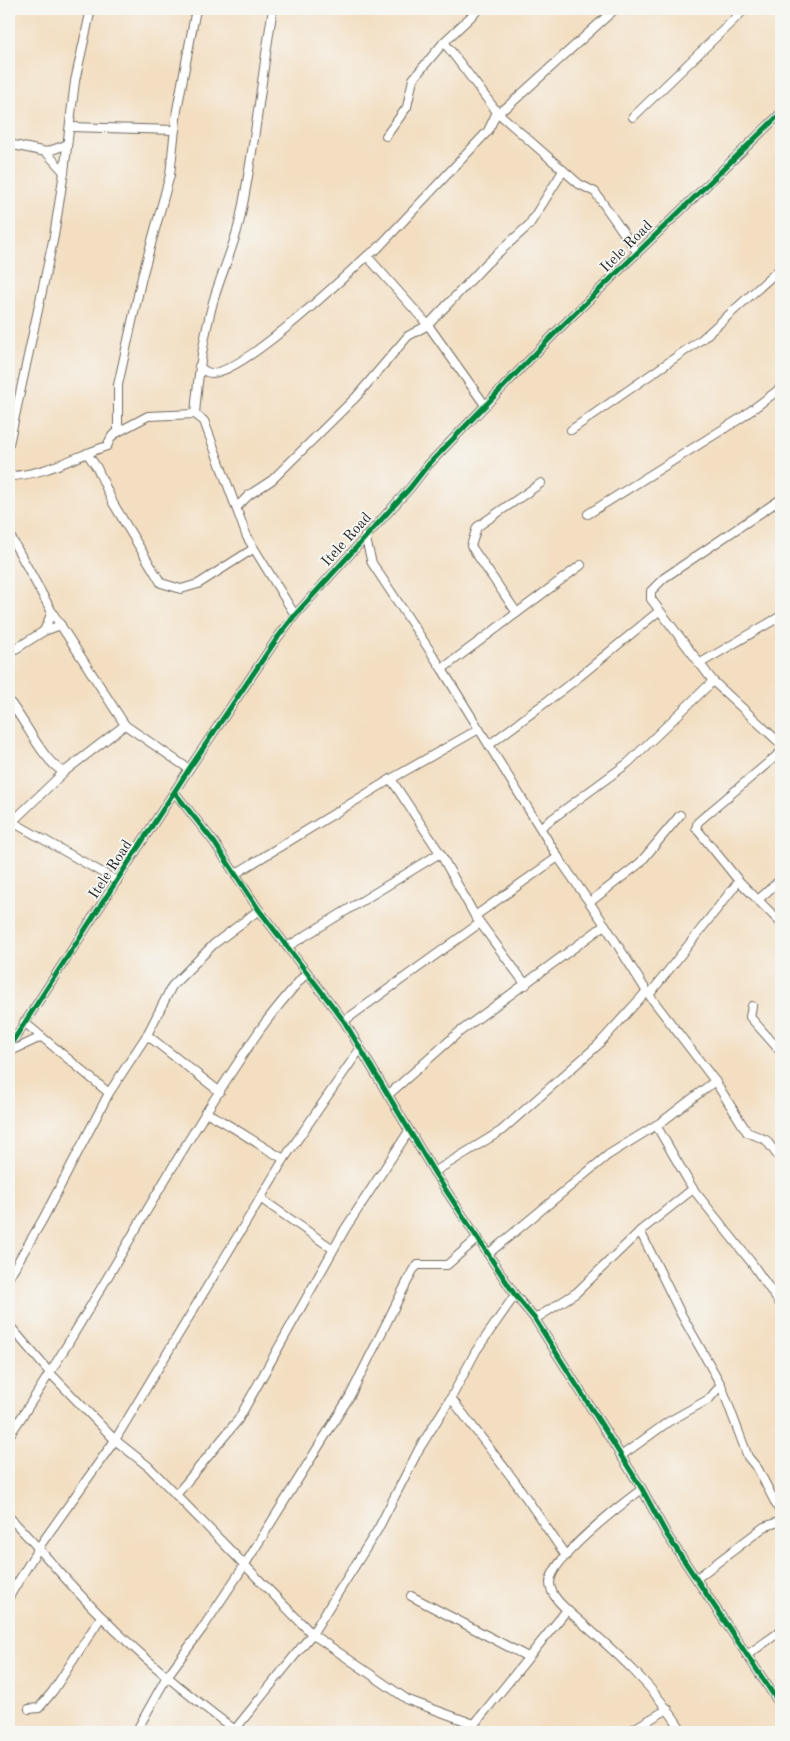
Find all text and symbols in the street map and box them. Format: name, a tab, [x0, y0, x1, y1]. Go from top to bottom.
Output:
street label: Itele Road	[598, 218, 656, 276]
street label: Itele Road	[319, 510, 375, 570]
street label: Itele Road	[87, 838, 136, 902]

